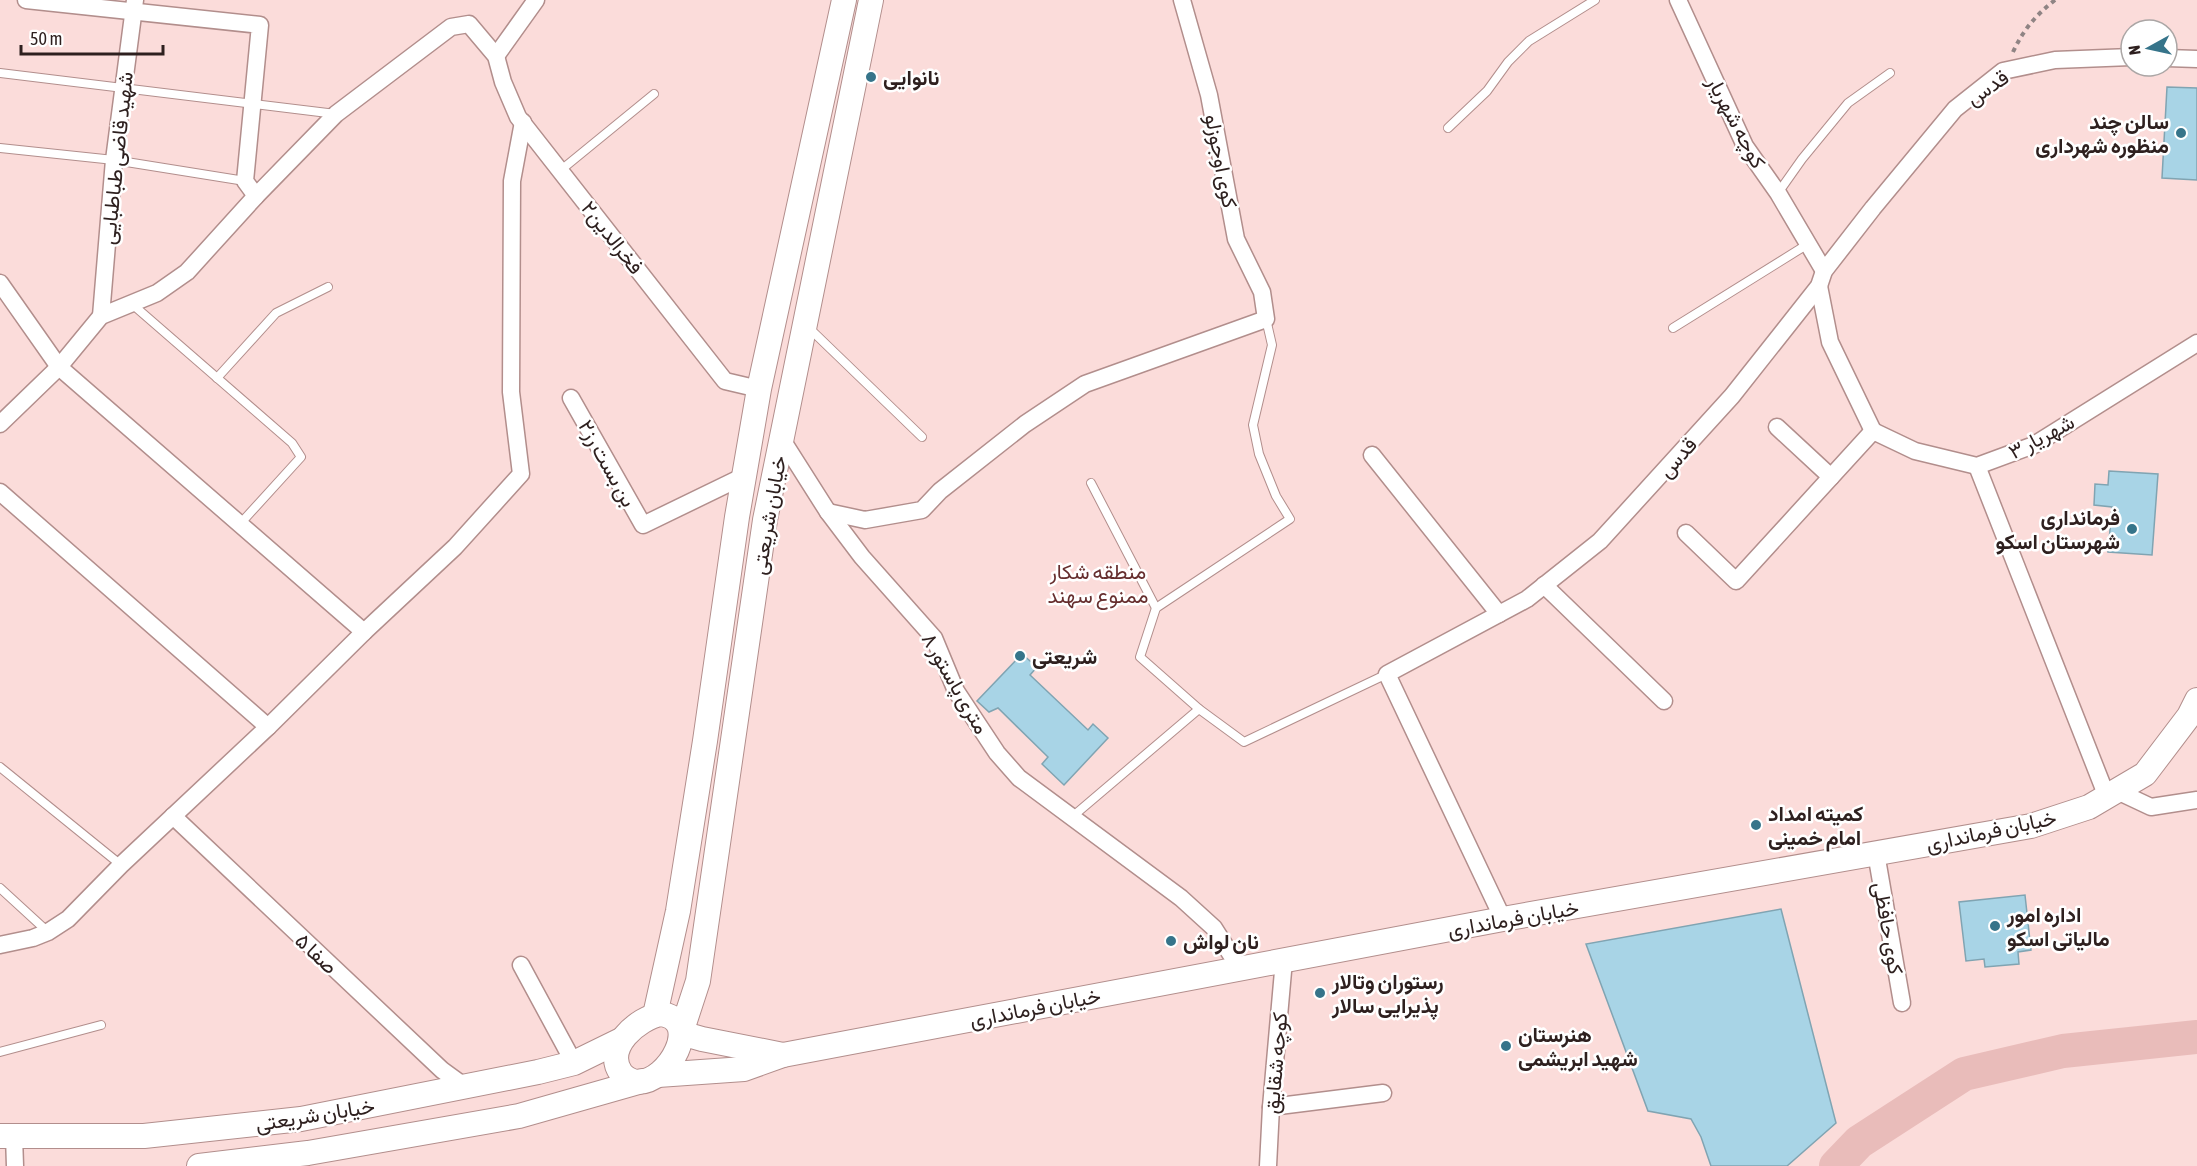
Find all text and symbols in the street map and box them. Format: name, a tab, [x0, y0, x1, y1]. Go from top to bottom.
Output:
scale bar	[21, 18, 164, 56]
north arrow	[2119, 18, 2179, 78]
text: 50 m	[30, 28, 62, 49]
text: N	[2125, 44, 2144, 56]
street label: قدس	[1961, 64, 2013, 111]
place label: نانوایی	[883, 65, 940, 91]
street label: شهید قاضی طباطبایی	[95, 70, 139, 246]
marker: نانوایی	[864, 70, 878, 84]
street label: کوچه شهریار	[1700, 71, 1771, 174]
place label: سالن چند منظوره شهرداری	[2035, 109, 2169, 159]
street label: کوی اوجوزلو	[1199, 112, 1243, 210]
marker: سالن چند منظوره شهرداری	[2174, 126, 2188, 140]
street label: فخرالدین۲	[575, 196, 649, 280]
street label: شهریار ۳	[2004, 409, 2079, 465]
street label: بن بست رز۲	[573, 415, 642, 512]
street label: قدس	[1653, 432, 1702, 483]
street label: خیابان شریعتی	[746, 454, 792, 577]
place label: فرمانداری شهرستان اسکو	[1996, 505, 2120, 555]
marker: فرمانداری شهرستان اسکو	[2125, 522, 2139, 536]
park label: منطقه شکار ممنوع سهند	[1048, 559, 1148, 610]
street label: ۸ متری پاستور	[915, 628, 995, 739]
place label: شریعتی	[1032, 644, 1097, 670]
marker: شریعتی	[1013, 649, 1027, 663]
place label: کمیته امداد امام خمینی	[1768, 801, 1863, 852]
street label: خیابان فرمانداری	[1924, 804, 2059, 857]
marker: کمیته امداد امام خمینی	[1749, 818, 1763, 832]
street label: کوی حافظی	[1867, 880, 1909, 976]
street label: خیابان فرمانداری	[1446, 895, 1581, 943]
place label: اداره امور مالیاتی اسکو	[2006, 902, 2110, 952]
marker: اداره امور مالیاتی اسکو	[1988, 919, 2002, 933]
street label: صفا ۵	[291, 928, 343, 978]
place label: نان لواش	[1183, 929, 1259, 955]
marker: نان لواش	[1164, 934, 1178, 948]
place label: رستوران وتالار پذیرایی سالار	[1331, 969, 1444, 1020]
street label: خیابان فرمانداری	[968, 983, 1103, 1033]
marker: رستوران وتالار پذیرایی سالار	[1313, 986, 1327, 1000]
street label: کوچه شقایق	[1259, 1011, 1294, 1115]
place label: هنرستان شهید ابریشمی	[1518, 1022, 1638, 1072]
marker: هنرستان شهید ابریشمی	[1499, 1039, 1513, 1053]
street label: خیابان شریعتی	[254, 1093, 377, 1137]

